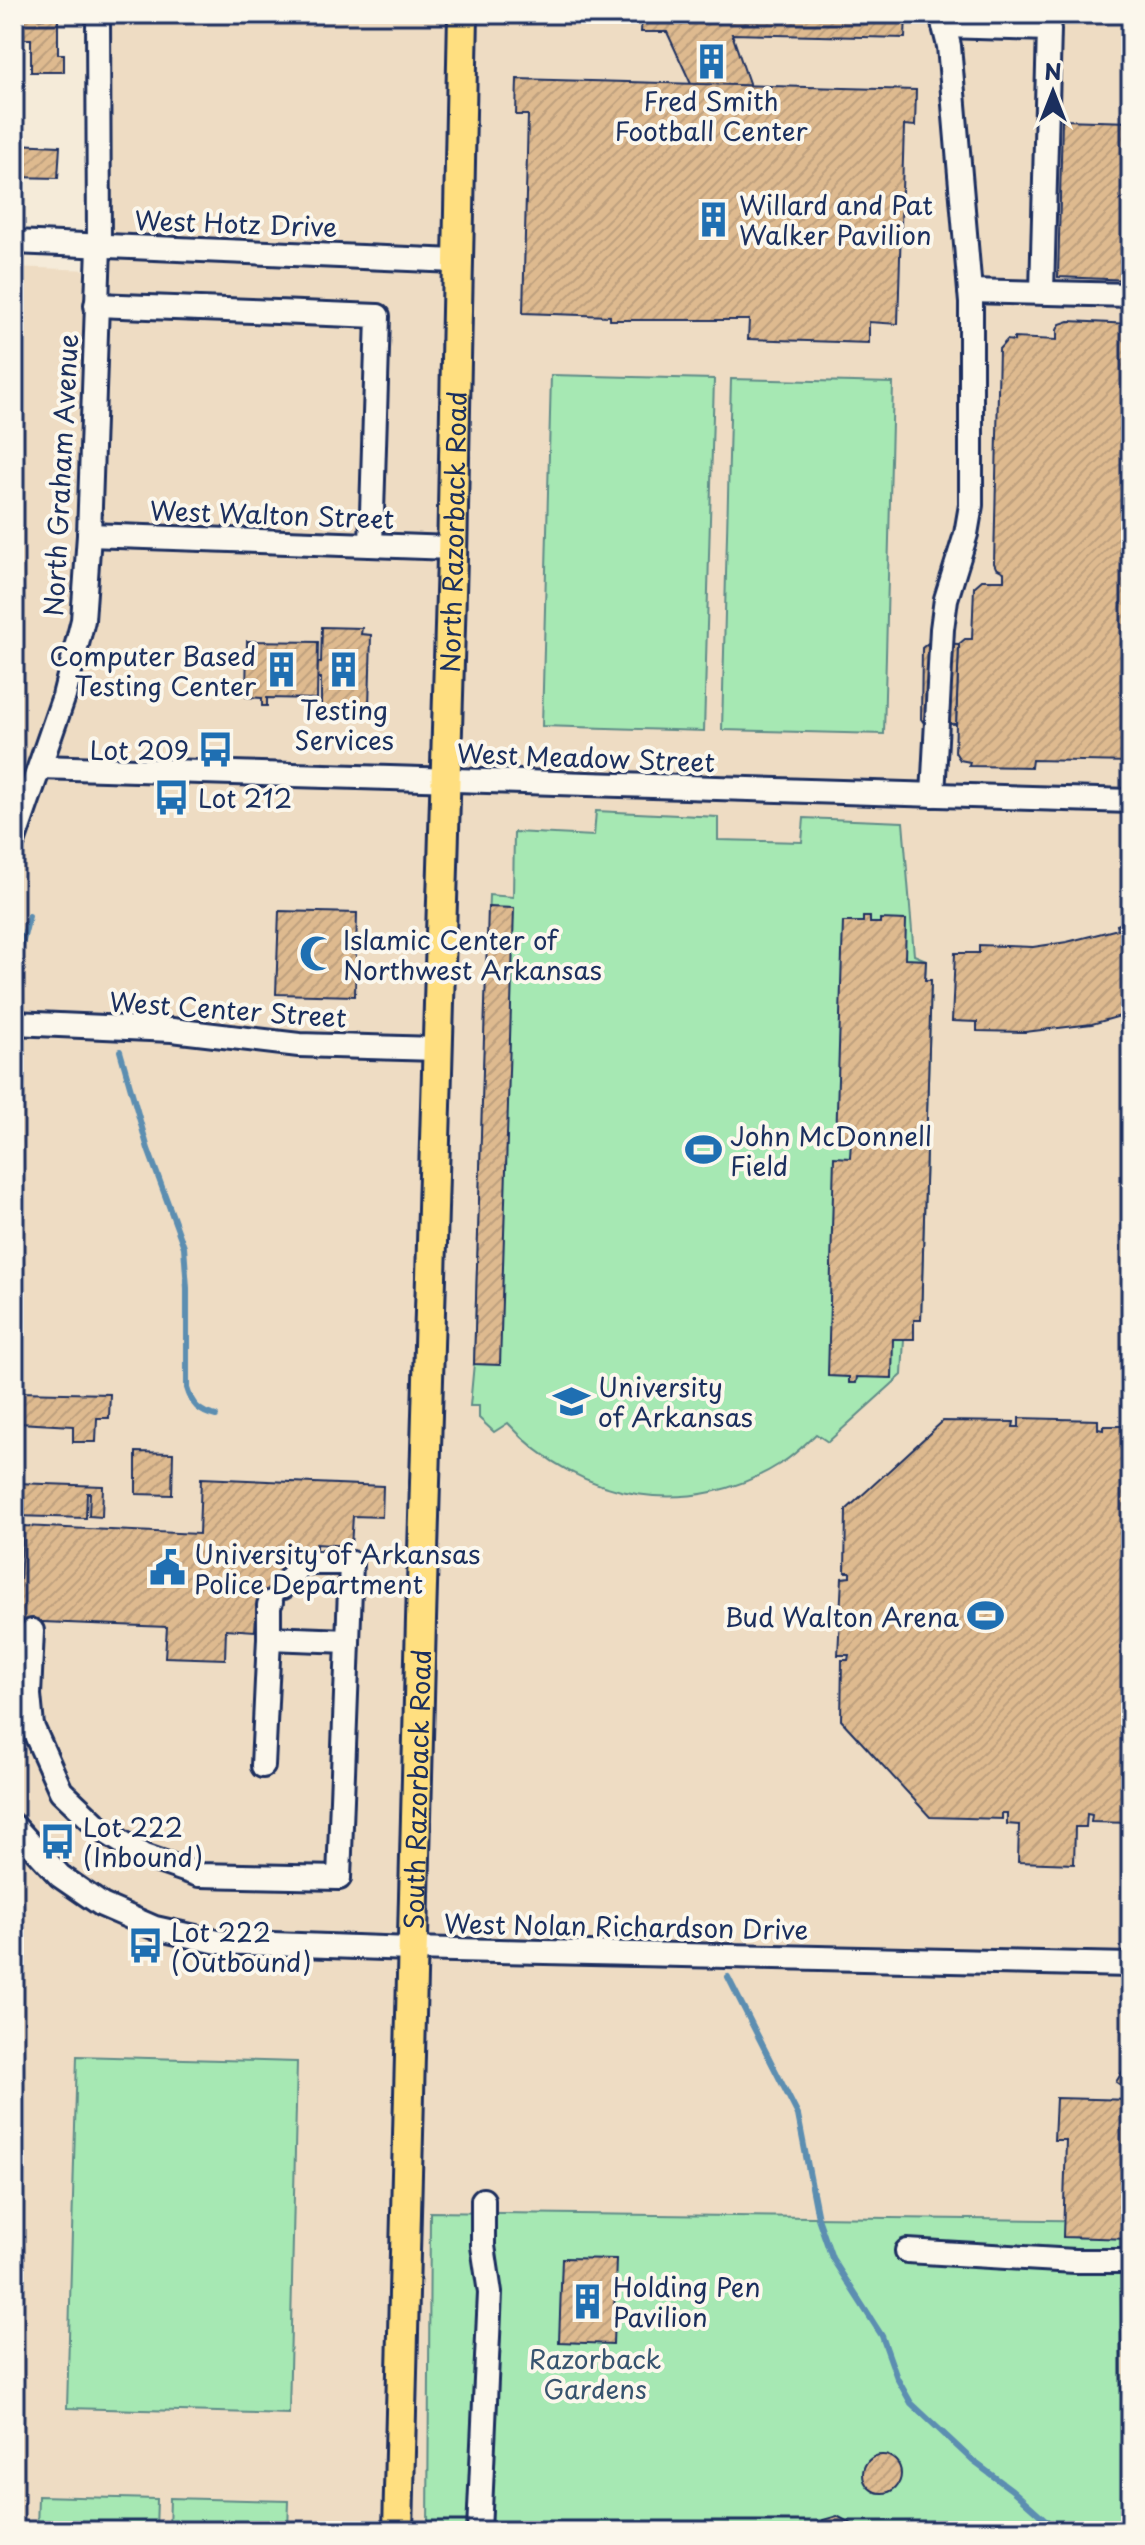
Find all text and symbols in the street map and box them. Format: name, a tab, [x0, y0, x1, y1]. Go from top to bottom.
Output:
building icon: Fred Smith Football Center	[692, 42, 730, 80]
north arrow	[1013, 52, 1093, 132]
text: N	[1044, 54, 1062, 87]
place label: Fred Smith Football Center	[614, 81, 808, 150]
place label: Willard and Pat Walker Pavilion	[739, 185, 933, 254]
street label: West Hotz Drive	[134, 200, 338, 246]
building icon: Willard and Pat Walker Pavilion	[694, 200, 732, 238]
street label: North Graham Avenue	[33, 333, 87, 617]
street label: North Razorback Road	[429, 390, 475, 673]
street label: West Walton Street	[149, 490, 395, 538]
place label: Computer Based Testing Center	[49, 636, 257, 705]
building icon: Computer Based Testing Center	[263, 651, 301, 689]
building icon: Testing Services	[325, 651, 363, 689]
place label: Testing Services	[294, 690, 394, 759]
place label: Lot 209	[90, 730, 189, 769]
bus stop icon: Lot 209	[196, 730, 234, 768]
street label: West Meadow Street	[456, 733, 716, 781]
bus stop icon: Lot 212	[153, 778, 191, 816]
place label: Lot 212	[198, 778, 292, 817]
place label: Islamic Center of Northwest Arkansas	[343, 920, 602, 989]
mosque icon: Islamic Center of Northwest Arkansas	[298, 935, 336, 973]
street label: West Center Street	[108, 981, 348, 1037]
place label: John McDonnell Field	[730, 1116, 932, 1185]
sports icon: John McDonnell Field	[685, 1131, 723, 1169]
place label: University of Arkansas	[598, 1367, 753, 1436]
school or university icon: University of Arkansas	[553, 1382, 591, 1420]
place label: University of Arkansas Police Department	[194, 1534, 480, 1603]
public building icon: University of Arkansas Police Department	[149, 1549, 187, 1587]
place label: Bud Walton Arena	[724, 1597, 960, 1636]
sports icon: Bud Walton Arena	[966, 1597, 1004, 1635]
street label: South Razorback Road	[393, 1649, 440, 1930]
place label: Lot 222 (Inbound)	[83, 1807, 203, 1876]
bus stop icon: Lot 222 (Inbound)	[38, 1822, 76, 1860]
street label: West Nolan Richardson Drive	[444, 1903, 808, 1949]
place label: Lot 222 (Outbound)	[171, 1912, 312, 1981]
bus stop icon: Lot 222 (Outbound)	[126, 1927, 164, 1965]
place label: Holding Pen Pavilion	[613, 2267, 760, 2336]
building icon: Holding Pen Pavilion	[568, 2282, 606, 2320]
park label: Razorback Gardens	[529, 2339, 662, 2408]

